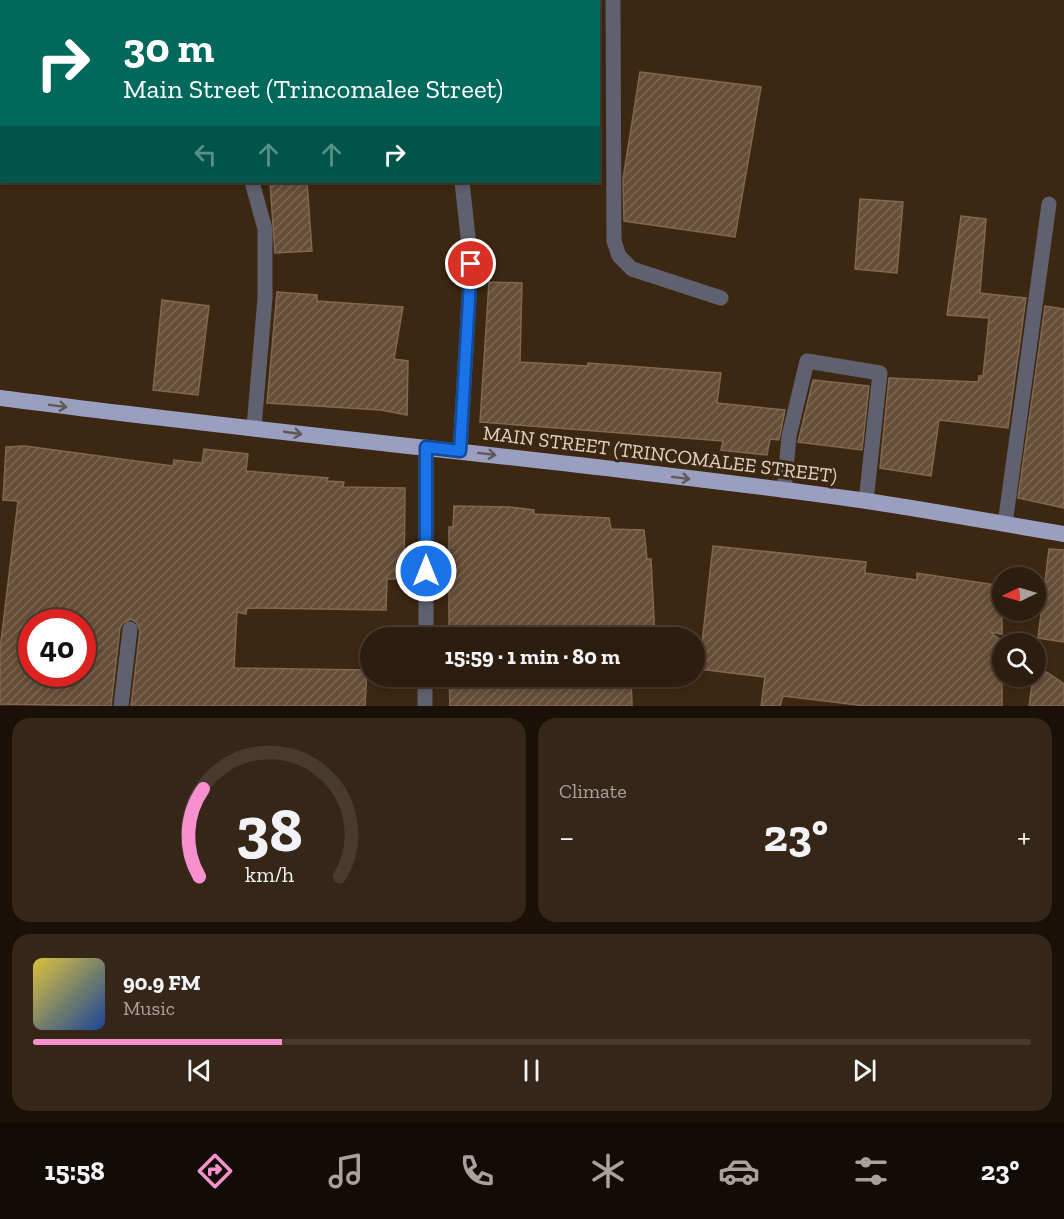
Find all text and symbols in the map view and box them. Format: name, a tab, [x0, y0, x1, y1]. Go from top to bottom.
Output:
text: 30 m	[123, 22, 214, 73]
icon: right	[24, 24, 102, 102]
text: Main Street (Trincomalee Street)	[123, 73, 503, 105]
icon: left	[189, 138, 222, 171]
icon: ahead	[252, 138, 285, 171]
icon: ahead	[315, 138, 348, 171]
icon: right	[378, 138, 411, 171]
pin	[445, 238, 496, 289]
icon: arrive	[454, 247, 487, 280]
one-way arrow	[48, 400, 67, 411]
street label: MAIN STREET (TRINCOMALEE STREET)	[482, 420, 838, 488]
one-way arrow	[283, 427, 303, 438]
one-way arrow	[477, 449, 497, 460]
one-way arrow	[670, 473, 690, 484]
position arrow	[394, 539, 458, 603]
north arrow	[992, 567, 1046, 621]
map controls	[992, 567, 1046, 687]
speed limit sign: 40	[18, 609, 96, 687]
button: search	[992, 633, 1046, 687]
text: 15:59 · 1 min · 80 m	[445, 643, 620, 670]
text: Climate	[559, 779, 627, 803]
text: 38	[236, 792, 302, 867]
text: 23°	[764, 809, 828, 863]
text: −	[559, 817, 574, 856]
text: +	[1017, 817, 1031, 856]
text: km/h	[245, 862, 293, 887]
text: 90.9 FM	[123, 969, 201, 996]
text: Music	[123, 996, 175, 1020]
icon: previous	[183, 1054, 216, 1087]
icon: pause	[515, 1054, 548, 1087]
icon: next	[848, 1054, 881, 1087]
icon: directions	[194, 1150, 236, 1192]
icon: music	[325, 1150, 367, 1192]
icon: phone	[456, 1150, 498, 1192]
icon: climate	[587, 1150, 629, 1192]
icon: car	[718, 1150, 760, 1192]
icon: filters	[850, 1150, 892, 1192]
text: 15:58	[45, 1155, 105, 1187]
text: 23°	[981, 1155, 1019, 1187]

